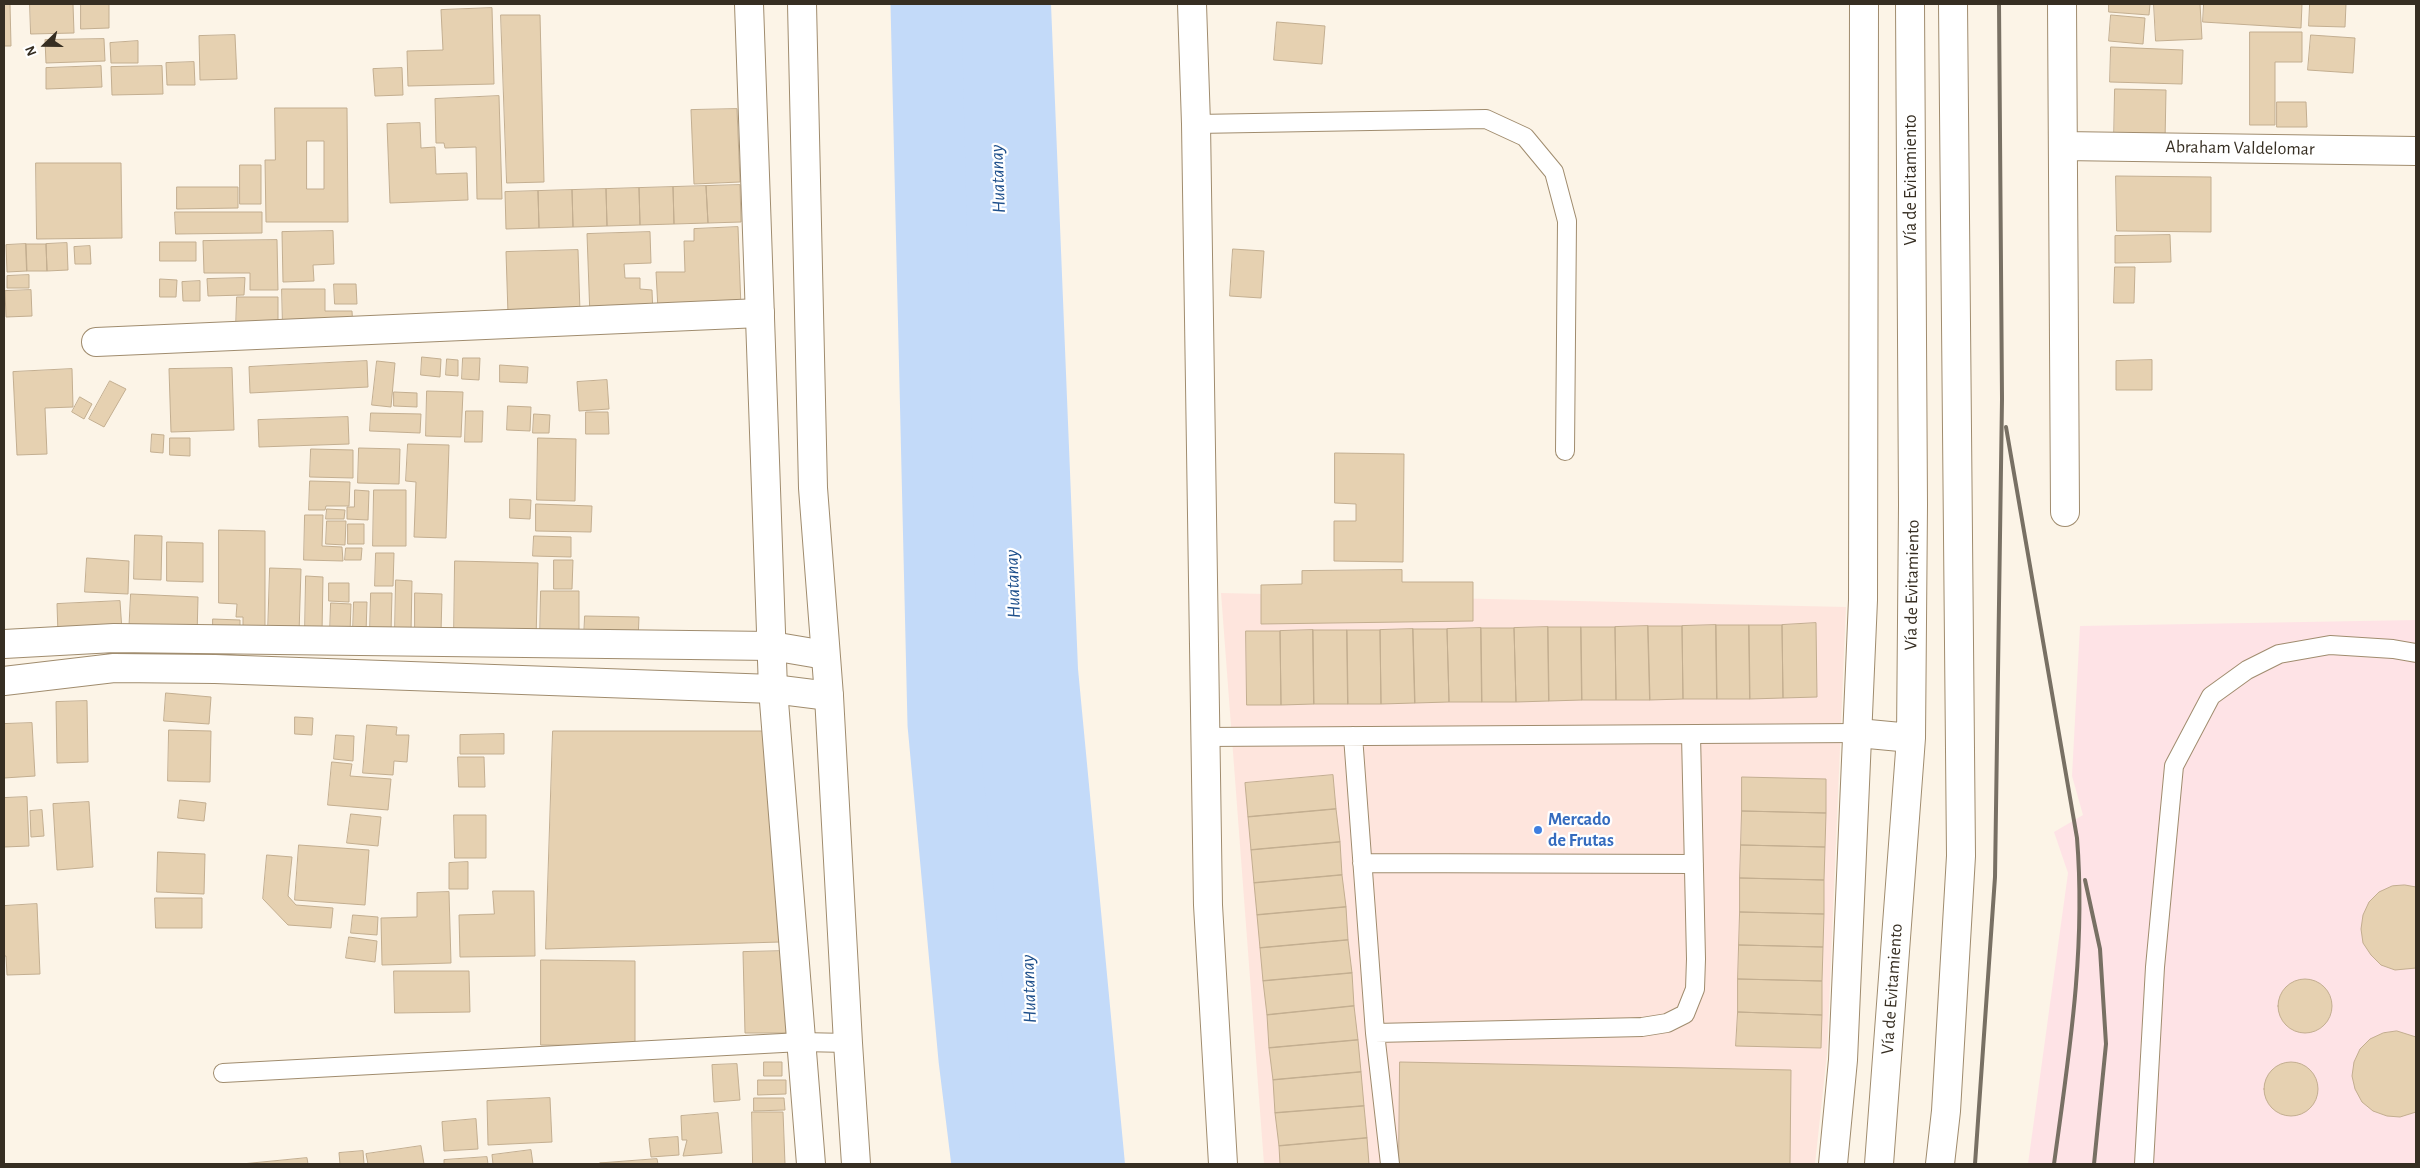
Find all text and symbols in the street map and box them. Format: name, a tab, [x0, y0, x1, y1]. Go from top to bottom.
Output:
north arrow	[20, 20, 70, 70]
text: N	[23, 43, 39, 58]
street label: Vía de Evitamiento	[1900, 114, 1922, 246]
street label: Abraham Valdelomar	[2165, 136, 2315, 160]
water label: Huatanay	[985, 144, 1011, 214]
street label: Vía de Evitamiento	[1900, 519, 1924, 651]
water label: Huatanay	[1000, 549, 1026, 619]
place label: Mercado de Frutas	[1548, 809, 1614, 852]
marker: Mercado de Frutas	[1532, 824, 1544, 836]
street label: Vía de Evitamiento	[1877, 923, 1907, 1055]
water label: Huatanay	[1016, 954, 1042, 1024]

